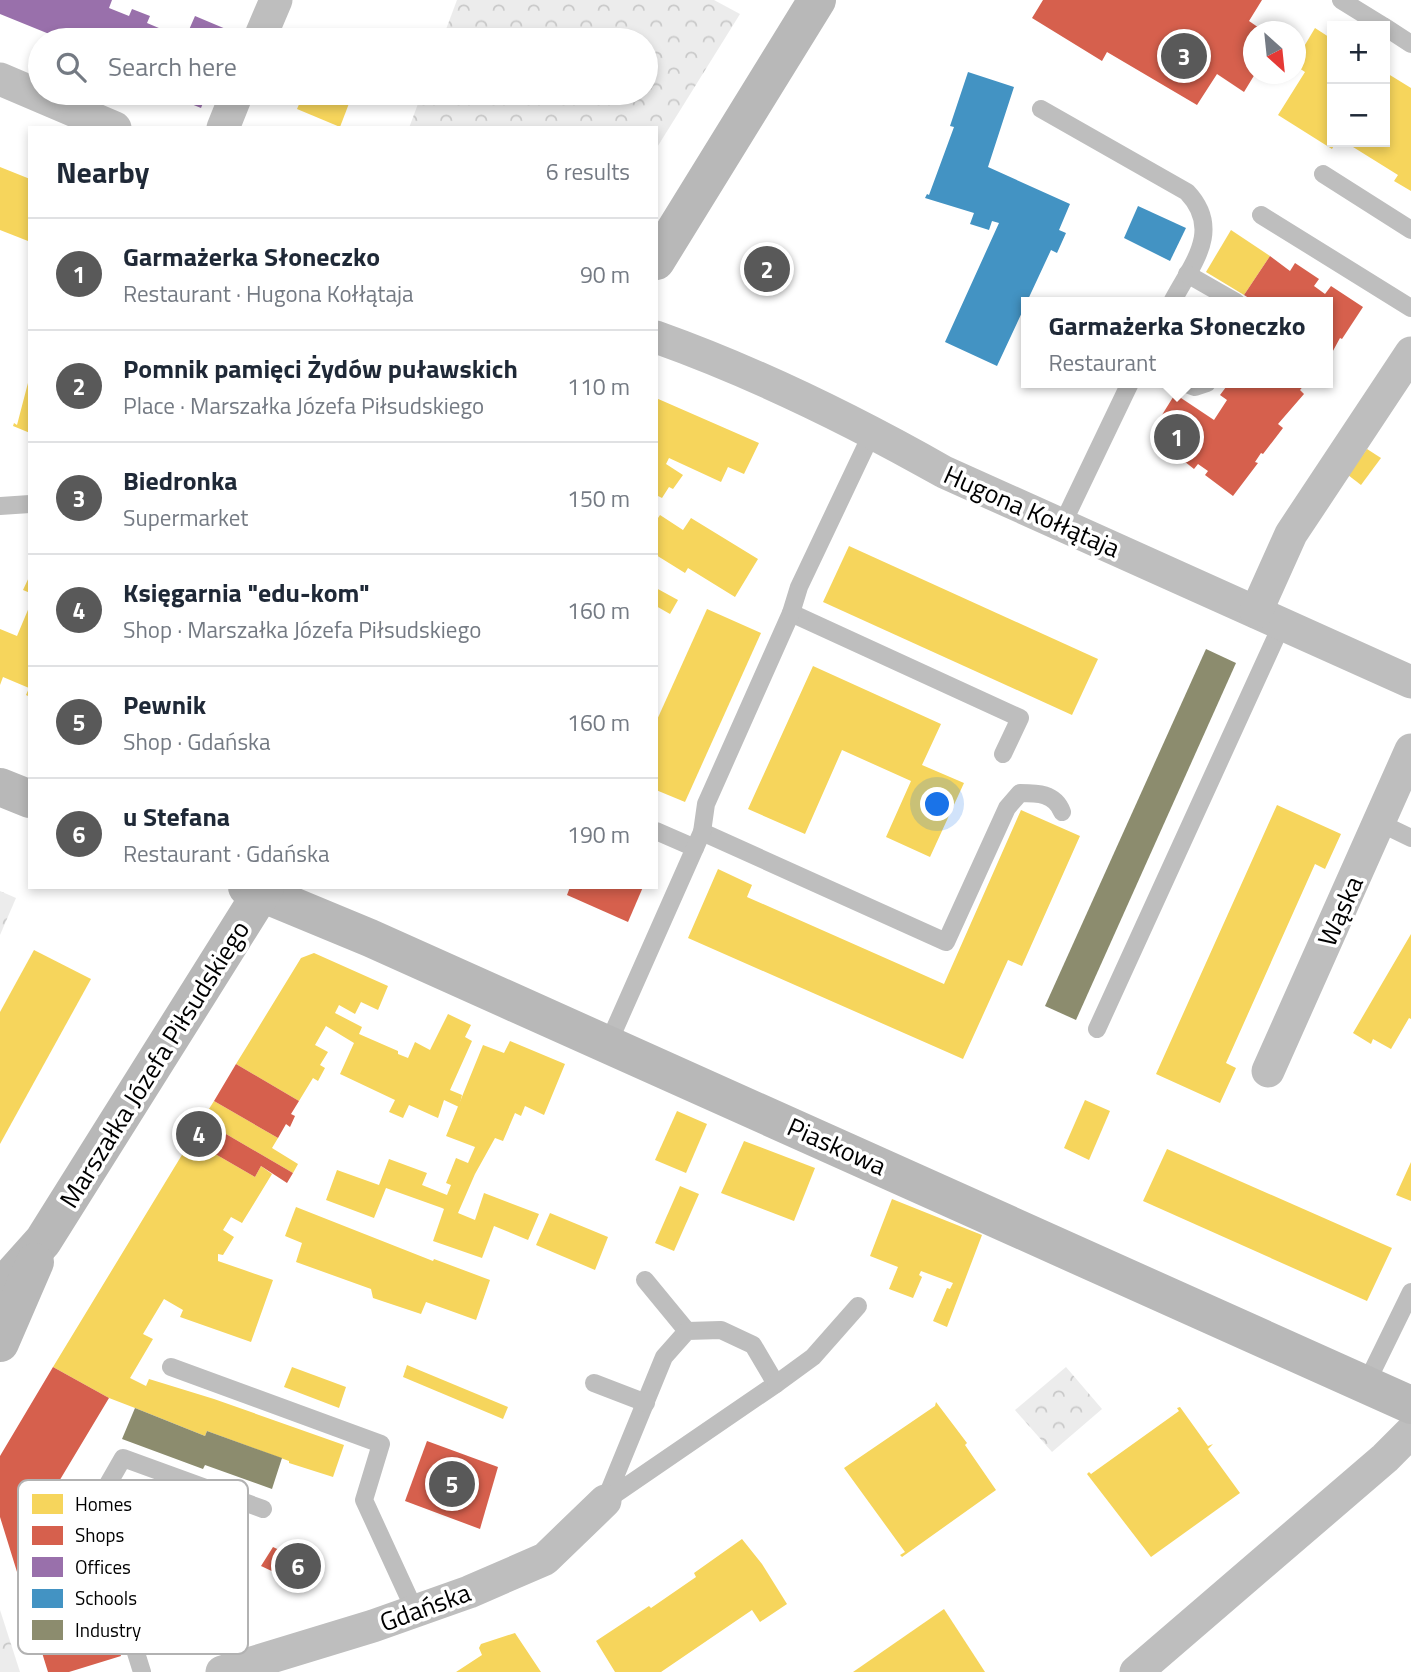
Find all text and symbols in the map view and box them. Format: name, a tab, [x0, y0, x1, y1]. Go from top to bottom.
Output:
north arrow	[1243, 21, 1306, 84]
map controls	[1327, 21, 1390, 147]
button: +	[1327, 21, 1390, 84]
search box	[28, 28, 658, 105]
pin: 3	[1161, 30, 1207, 82]
text: Search here	[108, 47, 237, 86]
icon: search	[52, 48, 90, 86]
button: −	[1327, 84, 1390, 147]
text: Nearby	[56, 149, 149, 195]
text: 6 results	[546, 154, 630, 189]
text: Garmażerka Słoneczko	[123, 237, 380, 276]
pin: 2	[744, 243, 790, 295]
text: 1	[73, 257, 85, 292]
text: 90 m	[580, 257, 630, 292]
text: Restaurant · Hugona Kołłątaja	[123, 276, 413, 311]
popup	[1021, 297, 1333, 388]
text: Garmażerka Słoneczko	[1049, 306, 1305, 345]
text: Restaurant	[1049, 345, 1156, 380]
text: Pomnik pamięci Żydów puławskich	[123, 349, 518, 388]
text: 2	[73, 369, 85, 404]
text: 110 m	[567, 369, 630, 404]
text: Place · Marszałka Józefa Piłsudskiego	[123, 388, 484, 423]
pin: 1	[1154, 411, 1200, 463]
street label: Hugona Kołłątaja	[938, 455, 1126, 567]
text: Biedronka	[123, 461, 238, 500]
text: 3	[73, 481, 85, 516]
text: 150 m	[567, 481, 630, 516]
text: Supermarket	[123, 500, 248, 535]
text: Księgarnia "edu-kom"	[123, 573, 370, 612]
text: 4	[73, 593, 85, 628]
text: 160 m	[567, 593, 630, 628]
text: Shop · Marszałka Józefa Piłsudskiego	[123, 612, 481, 647]
text: Pewnik	[123, 685, 206, 724]
text: 5	[73, 705, 85, 740]
text: 160 m	[567, 705, 630, 740]
text: Shop · Gdańska	[123, 724, 271, 759]
your location	[920, 787, 954, 821]
text: u Stefana	[123, 797, 230, 836]
text: 6	[73, 817, 85, 852]
text: 190 m	[567, 817, 630, 852]
text: Restaurant · Gdańska	[123, 836, 329, 871]
street label: Wąska	[1307, 870, 1373, 952]
street label: Marszałka Józefa Piłsudskiego	[49, 913, 259, 1215]
street label: Piaskowa	[781, 1107, 893, 1185]
pin: 4	[176, 1108, 222, 1160]
pin: 5	[429, 1458, 475, 1510]
legend	[18, 1480, 248, 1654]
text: Homes	[75, 1489, 132, 1518]
text: Shops	[75, 1520, 125, 1549]
pin: 6	[275, 1540, 321, 1592]
text: Offices	[75, 1552, 131, 1581]
street label: Gdańska	[374, 1573, 476, 1641]
text: Schools	[75, 1583, 137, 1612]
text: Industry	[75, 1615, 141, 1644]

